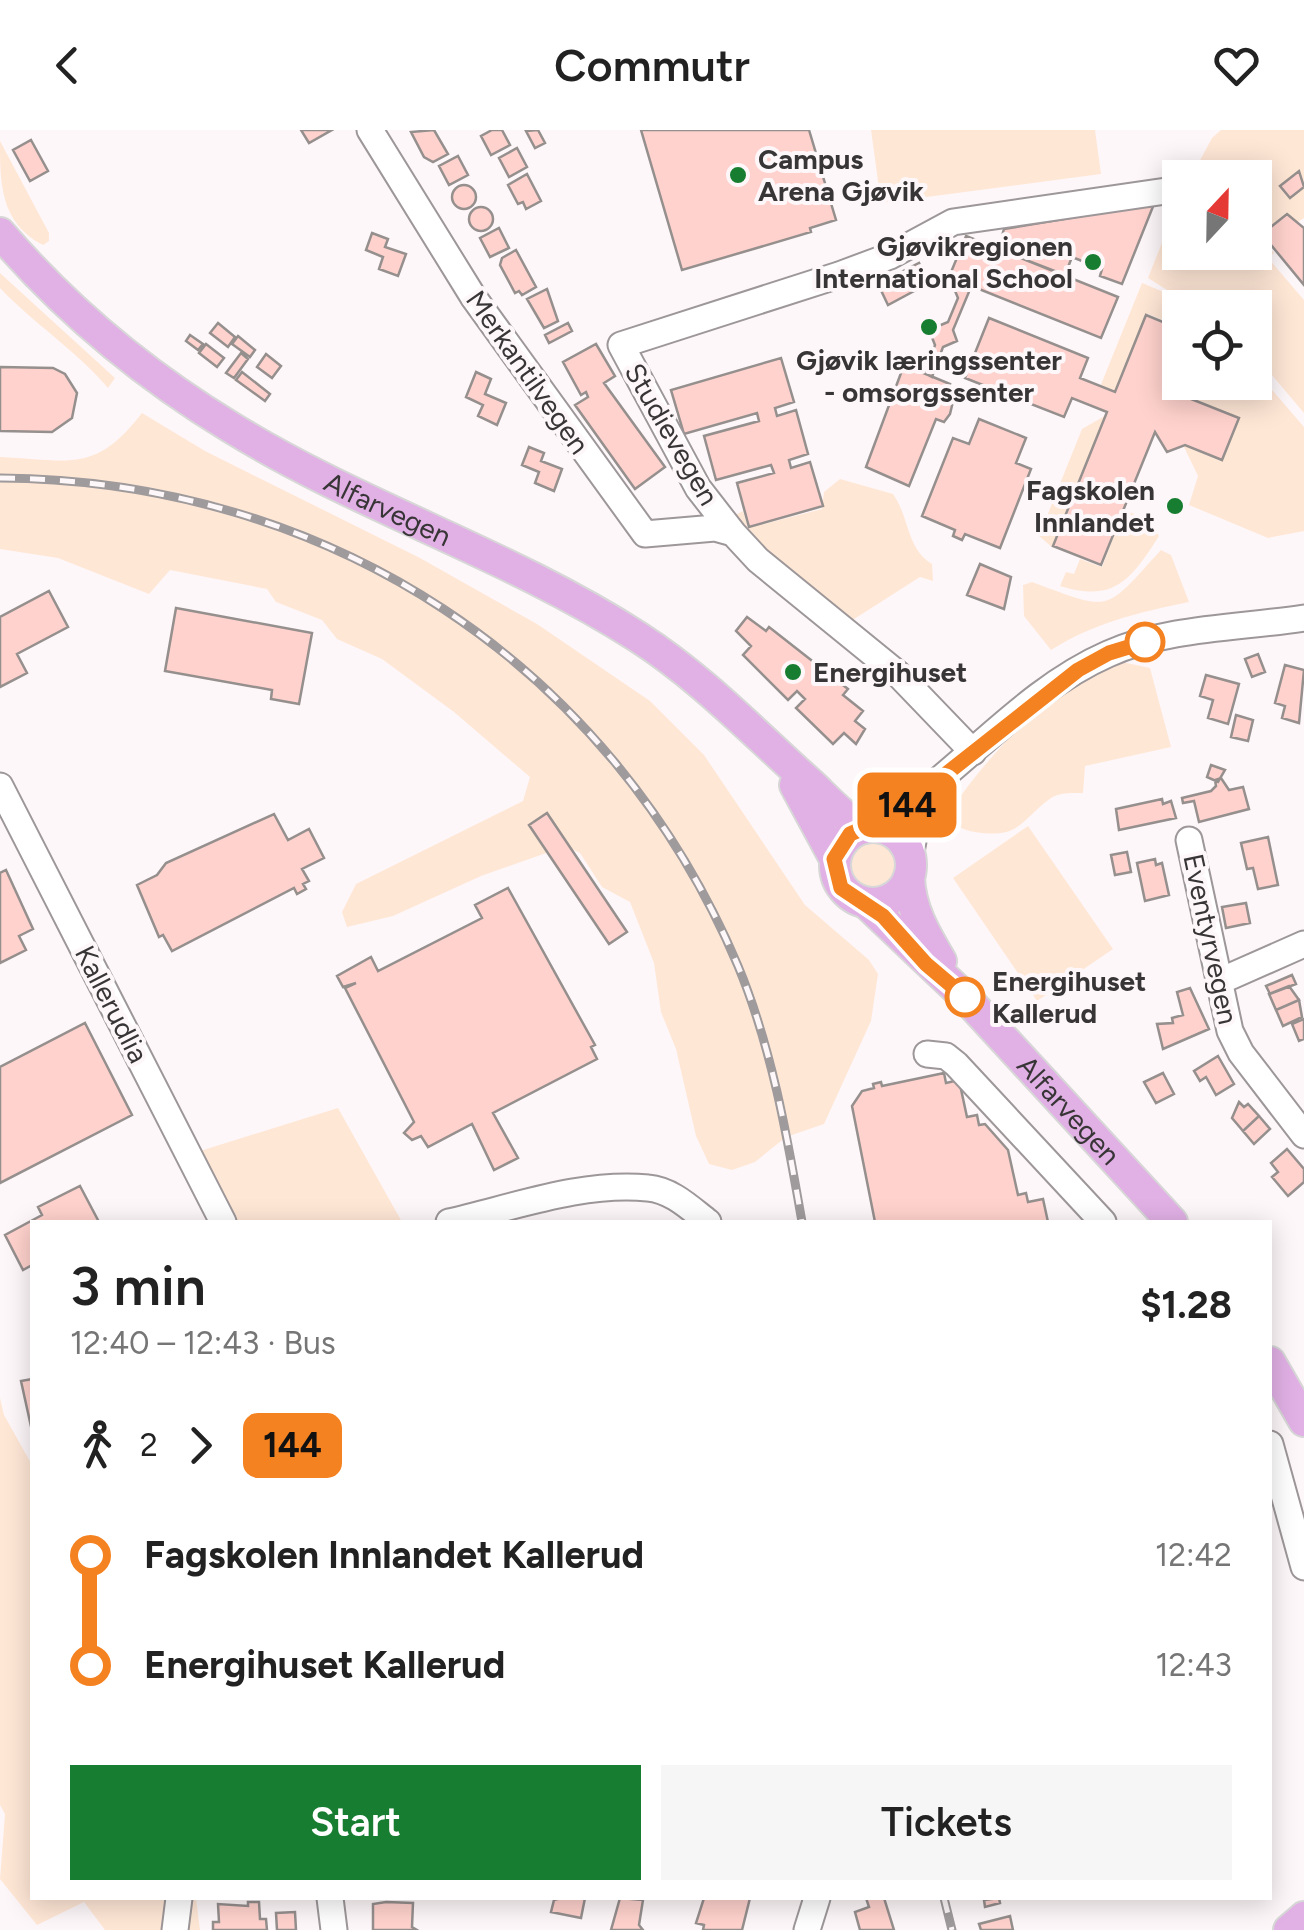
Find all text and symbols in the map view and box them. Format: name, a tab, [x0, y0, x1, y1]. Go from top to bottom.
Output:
icon: back	[40, 38, 95, 93]
text: Commutr	[554, 38, 750, 92]
icon: heart	[1209, 38, 1264, 93]
place label: Campus Arena Gjøvik	[758, 142, 924, 208]
north arrow	[1162, 160, 1272, 270]
map controls	[1162, 160, 1272, 400]
marker: Campus Arena Gjøvik	[727, 164, 749, 186]
place label: Gjøvikregionen International School	[814, 229, 1073, 295]
marker: Gjøvikregionen International School	[1082, 251, 1104, 273]
street label: Merkantilvegen	[459, 284, 597, 460]
button: locate	[1162, 290, 1272, 400]
marker: Gjøvik læringssenter - omsorgssenter	[918, 316, 940, 338]
place label: Gjøvik læringssenter - omsorgssenter	[796, 343, 1062, 409]
street label: Studievegen	[618, 357, 726, 511]
street label: Alfarvegen	[319, 465, 457, 553]
place label: Fagskolen Innlandet	[1026, 473, 1155, 539]
marker: Fagskolen Innlandet	[1164, 495, 1186, 517]
unlabelled marker	[1126, 623, 1164, 661]
place label: Energihuset	[813, 655, 967, 689]
marker: Energihuset	[782, 661, 804, 683]
line badge: 144	[850, 772, 964, 838]
text: 144	[877, 784, 937, 826]
street label: Eventyrvegen	[1176, 851, 1246, 1027]
street label: Kallerudlia	[68, 940, 156, 1068]
place label: Energihuset Kallerud	[992, 964, 1146, 1030]
marker: Energihuset Kallerud	[946, 978, 984, 1016]
street label: Alfarvegen	[1010, 1048, 1127, 1172]
text: 3 min	[70, 1253, 206, 1319]
text: $1.28	[1140, 1282, 1232, 1328]
text: 12:40 – 12:43 · Bus	[70, 1324, 336, 1362]
icon: walk	[70, 1418, 125, 1473]
icon: forward	[173, 1418, 228, 1473]
text: 144	[263, 1424, 322, 1466]
text: 2	[140, 1426, 158, 1464]
text: Fagskolen Innlandet Kallerud	[144, 1532, 644, 1578]
text: 12:42	[1155, 1536, 1232, 1574]
text: Energihuset Kallerud	[144, 1642, 505, 1688]
text: 12:43	[1156, 1646, 1232, 1684]
button: Start	[70, 1765, 641, 1880]
button: Tickets	[661, 1765, 1232, 1880]

